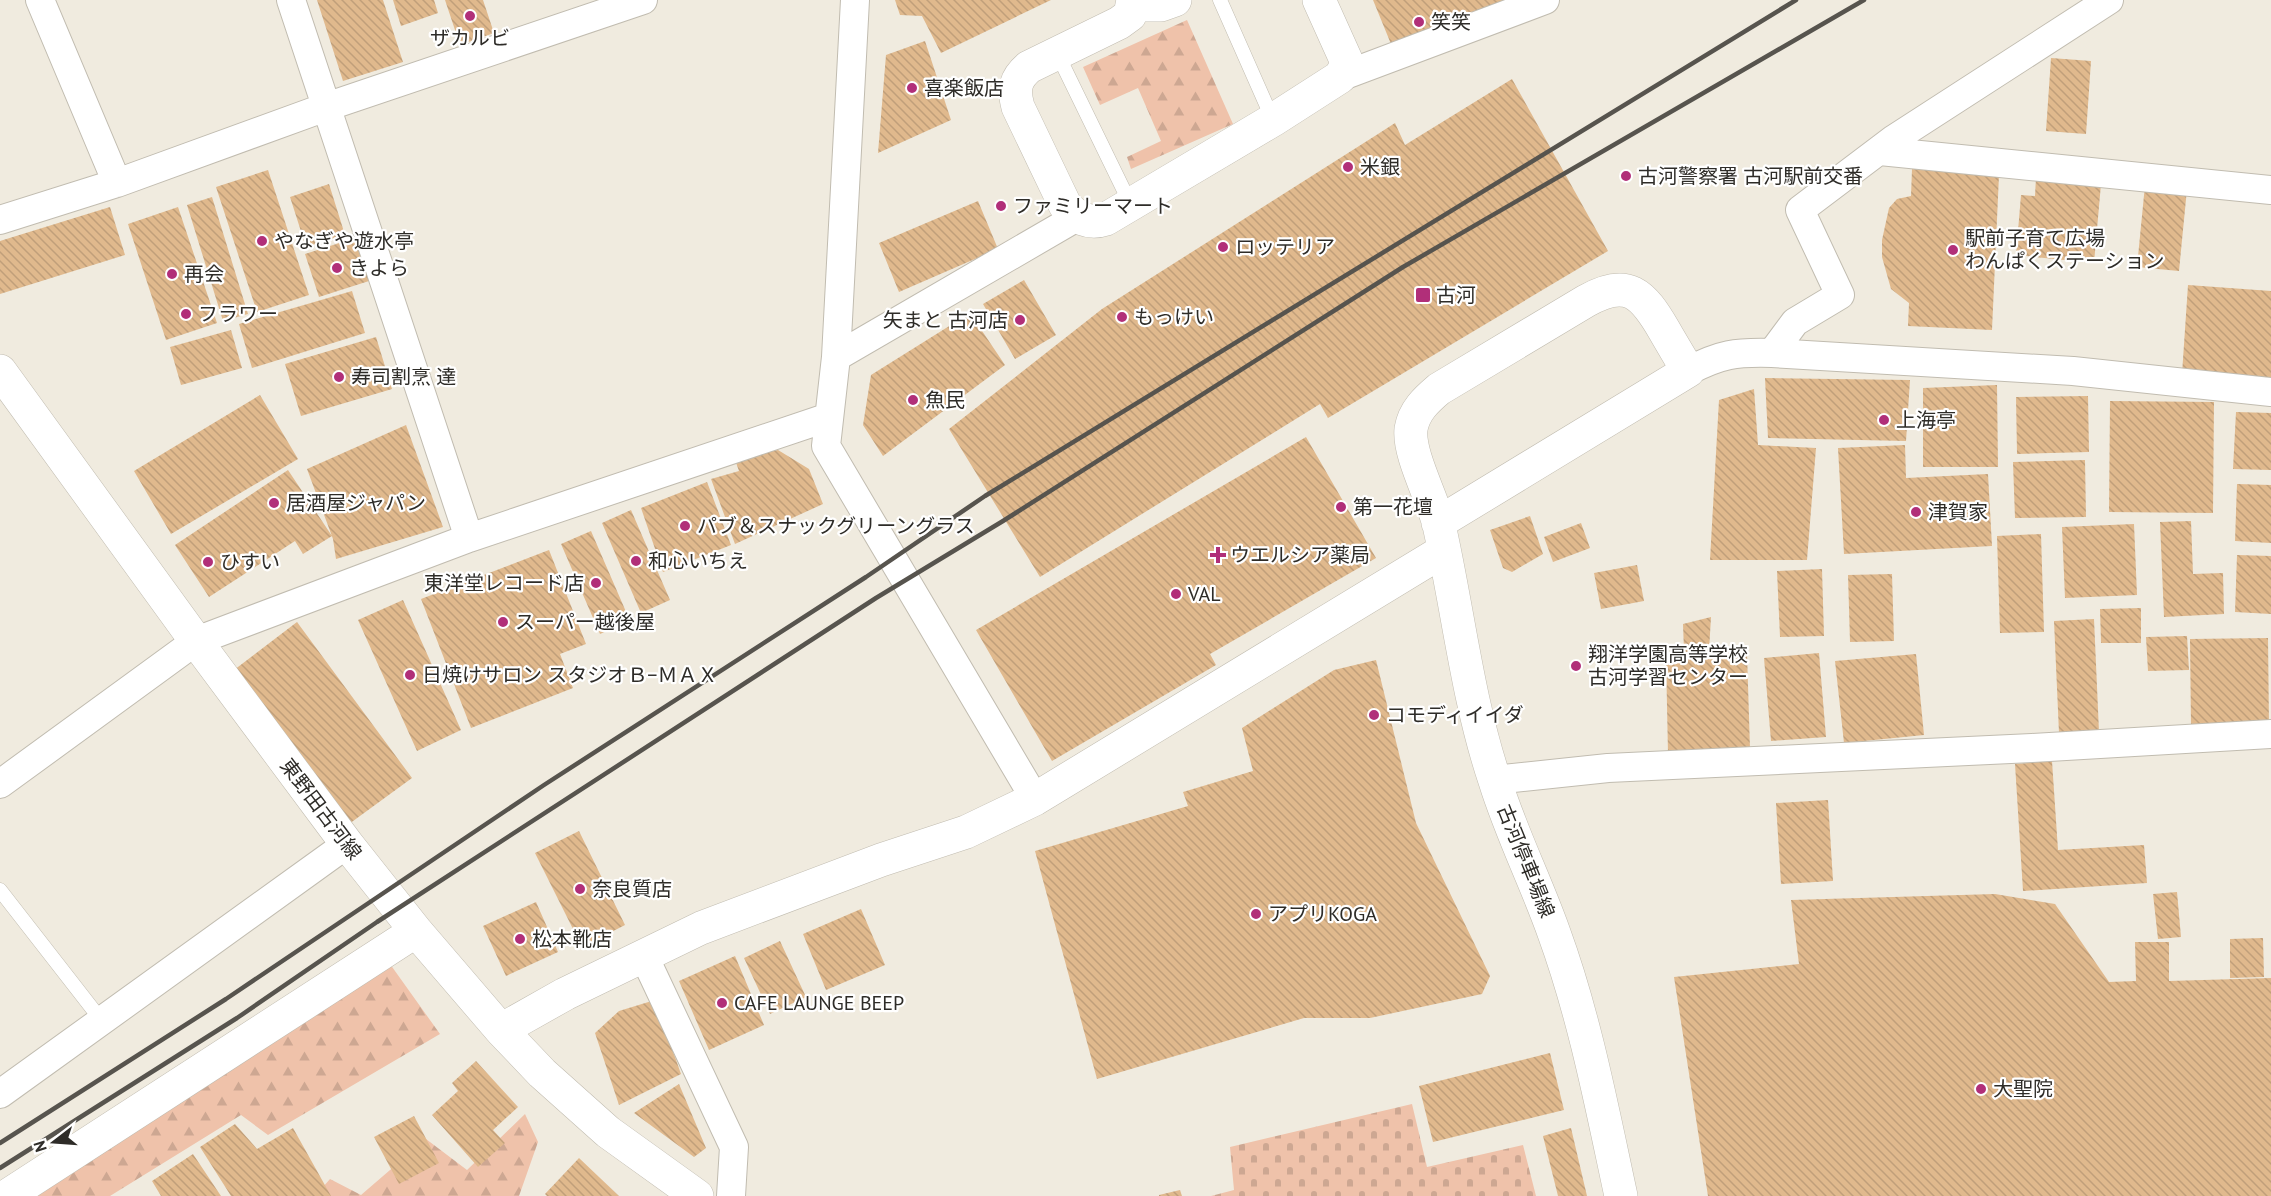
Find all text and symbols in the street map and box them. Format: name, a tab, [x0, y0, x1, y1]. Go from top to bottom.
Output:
marker: ザカルビ	[463, 9, 477, 23]
place label: 笑笑	[1431, 9, 1471, 35]
marker: 笑笑	[1412, 15, 1426, 29]
place label: ザカルビ	[430, 25, 510, 51]
place label: 喜楽飯店	[924, 75, 1004, 101]
marker: 喜楽飯店	[905, 81, 919, 95]
place label: 米銀	[1360, 154, 1400, 180]
marker: 米銀	[1341, 160, 1355, 174]
place label: 古河警察署 古河駅前交番	[1638, 163, 1863, 189]
marker: 古河警察署 古河駅前交番	[1619, 169, 1633, 183]
place label: ファミリーマート	[1013, 193, 1173, 219]
marker: ファミリーマート	[994, 199, 1008, 213]
place label: 駅前子育て広場 わんぱくステーション	[1965, 225, 2165, 274]
place label: やなぎや遊水亭	[274, 228, 414, 254]
marker: やなぎや遊水亭	[255, 234, 269, 248]
place label: ロッテリア	[1235, 234, 1335, 260]
marker: ロッテリア	[1216, 240, 1230, 254]
marker: 駅前子育て広場 わんぱくステーション	[1946, 243, 1960, 257]
place label: きよら	[349, 255, 409, 281]
place label: 再会	[184, 261, 224, 287]
marker: きよら	[330, 261, 344, 275]
marker: 再会	[165, 267, 179, 281]
place label: 古河	[1436, 282, 1476, 308]
marker: 古河	[1414, 286, 1432, 304]
place label: フラワー	[198, 301, 278, 327]
place label: もっけい	[1134, 304, 1214, 330]
marker: フラワー	[179, 307, 193, 321]
place label: 矢まと 古河店	[883, 307, 1008, 333]
marker: もっけい	[1115, 310, 1129, 324]
marker: 矢まと 古河店	[1013, 313, 1027, 327]
place label: 寿司割烹 達	[351, 364, 456, 390]
marker: 寿司割烹 達	[332, 370, 346, 384]
place label: 魚民	[925, 387, 965, 413]
marker: 魚民	[906, 393, 920, 407]
place label: 上海亭	[1896, 407, 1956, 433]
marker: 上海亭	[1877, 413, 1891, 427]
place label: 居酒屋ジャパン	[286, 490, 426, 516]
place label: 第一花壇	[1353, 494, 1433, 520]
marker: 居酒屋ジャパン	[267, 496, 281, 510]
place label: 津賀家	[1928, 499, 1988, 525]
marker: 第一花壇	[1334, 500, 1348, 514]
marker: 津賀家	[1909, 505, 1923, 519]
place label: パブ＆スナックグリーングラス	[697, 513, 975, 539]
marker: パブ＆スナックグリーングラス	[678, 519, 692, 533]
place label: ウエルシア薬局	[1230, 542, 1370, 568]
place label: 和心いちえ	[648, 548, 748, 574]
marker: ウエルシア薬局	[1211, 548, 1225, 562]
place label: ひすい	[220, 549, 280, 575]
marker: 和心いちえ	[629, 554, 643, 568]
marker: ひすい	[201, 555, 215, 569]
place label: 東洋堂レコード店	[424, 570, 584, 596]
marker: 東洋堂レコード店	[589, 576, 603, 590]
place label: VAL	[1187, 581, 1221, 607]
marker: VAL	[1169, 587, 1183, 601]
place label: スーパー越後屋	[515, 609, 655, 635]
marker: スーパー越後屋	[496, 615, 510, 629]
place label: 翔洋学園高等学校 古河学習センター	[1588, 641, 1748, 690]
marker: 翔洋学園高等学校 古河学習センター	[1569, 659, 1583, 673]
place label: 日焼けサロン スタジオＢ−ＭＡＸ	[422, 662, 717, 688]
marker: 日焼けサロン スタジオＢ−ＭＡＸ	[403, 668, 417, 682]
place label: コモディイイダ	[1386, 702, 1524, 728]
marker: コモディイイダ	[1367, 708, 1381, 722]
street label: 東野田古河線	[275, 753, 367, 865]
street label: 古河停車場線	[1491, 800, 1561, 922]
place label: 奈良質店	[592, 876, 672, 902]
marker: 奈良質店	[573, 882, 587, 896]
place label: アプリKOGA	[1268, 901, 1377, 927]
marker: アプリKOGA	[1249, 907, 1263, 921]
place label: 松本靴店	[532, 926, 612, 952]
marker: 松本靴店	[513, 932, 527, 946]
place label: CAFE LAUNGE BEEP	[734, 990, 904, 1016]
marker: CAFE LAUNGE BEEP	[715, 996, 729, 1010]
place label: 大聖院	[1993, 1076, 2053, 1102]
marker: 大聖院	[1974, 1082, 1988, 1096]
north arrow	[24, 1112, 84, 1172]
text: N	[29, 1138, 51, 1154]

